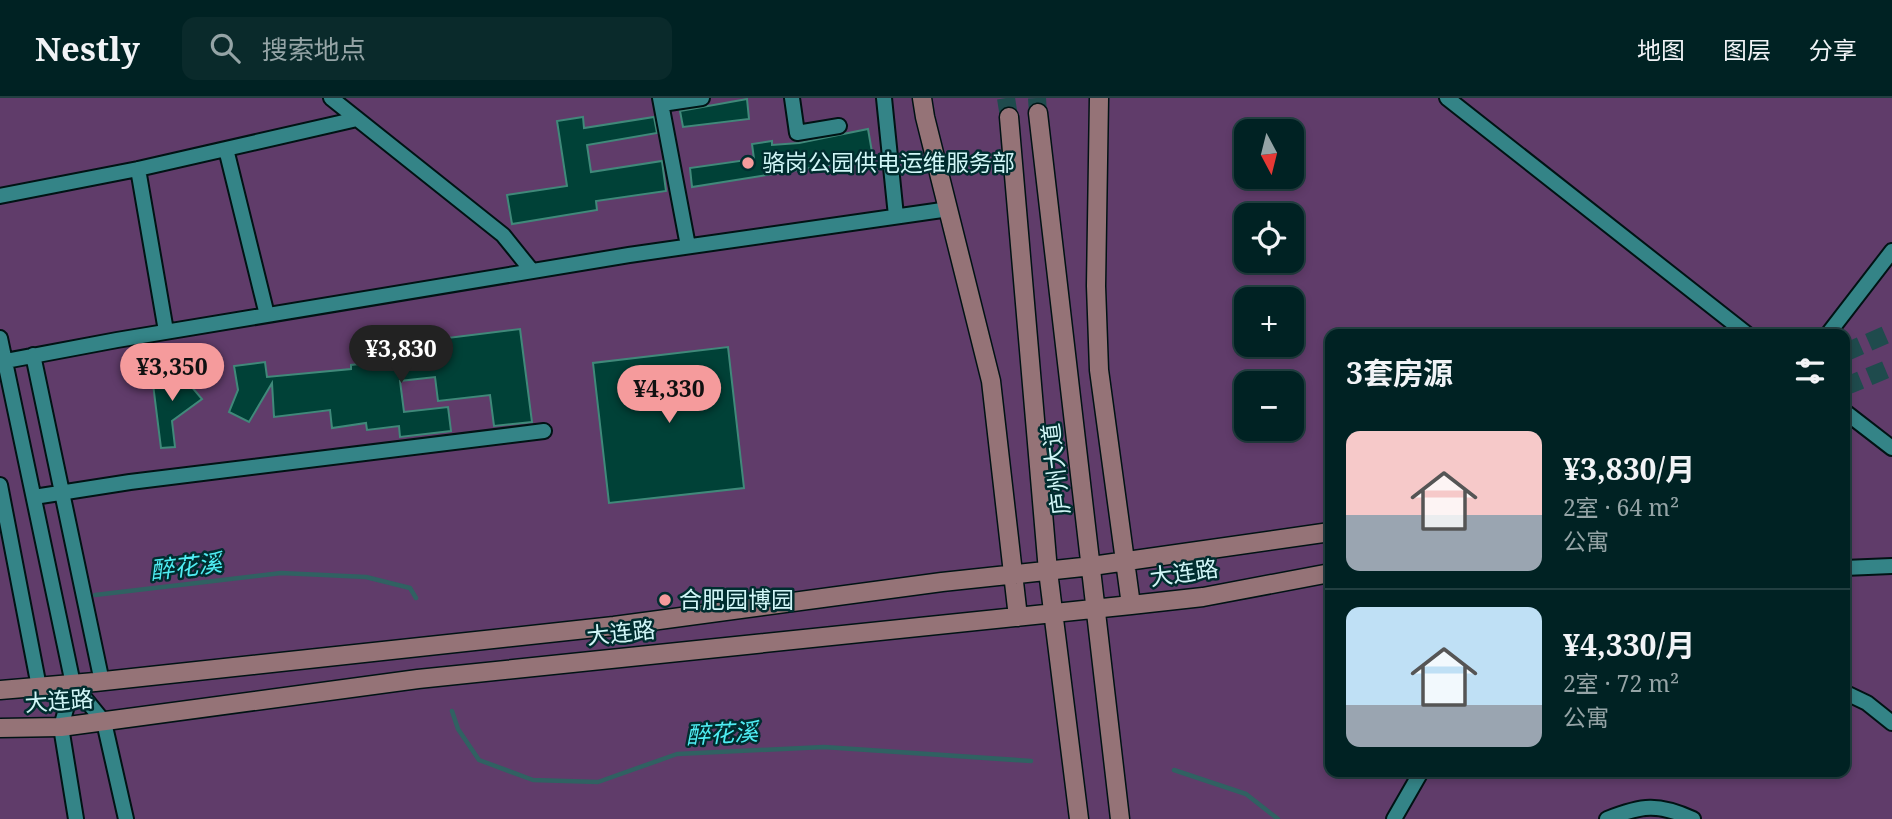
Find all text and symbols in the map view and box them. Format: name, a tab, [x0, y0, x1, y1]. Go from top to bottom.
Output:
search box	[182, 17, 672, 80]
text: Nestly	[35, 26, 140, 71]
icon: search	[206, 29, 244, 67]
text: 搜索地点	[262, 31, 366, 67]
text: 地图	[1637, 33, 1685, 66]
text: 图层	[1723, 33, 1771, 66]
text: 分享	[1809, 33, 1857, 66]
north arrow	[1234, 119, 1304, 189]
map controls	[1234, 119, 1304, 441]
place label: 骆岗公园供电运维服务部	[762, 146, 1015, 178]
marker: 骆岗公园供电运维服务部	[740, 155, 756, 171]
button: locate	[1234, 203, 1304, 273]
button: +	[1234, 287, 1304, 357]
pin: ¥3,830	[344, 326, 458, 385]
text: ¥3,830	[365, 332, 437, 364]
pin: ¥3,350	[115, 344, 229, 403]
text: ¥3,350	[136, 350, 208, 382]
text: 3套房源	[1346, 352, 1453, 393]
icon: filters	[1791, 352, 1829, 390]
pin: ¥4,330	[612, 366, 726, 425]
button: −	[1234, 371, 1304, 441]
text: ¥4,330	[633, 372, 705, 404]
street label: 庐州大道	[1034, 422, 1076, 517]
text: ¥3,830/月	[1563, 448, 1695, 489]
icon: home	[1402, 459, 1486, 543]
text: 2室 · 64 m²	[1563, 491, 1679, 523]
text: 公寓	[1563, 525, 1609, 557]
water label: 醉花溪	[148, 544, 227, 586]
street label: 大连路	[1147, 551, 1220, 593]
place label: 合肥园博园	[679, 583, 794, 615]
marker: 合肥园博园	[657, 592, 673, 608]
street label: 大连路	[585, 612, 657, 652]
text: ¥4,330/月	[1563, 624, 1695, 665]
icon: home	[1402, 635, 1486, 719]
text: 2室 · 72 m²	[1563, 667, 1679, 699]
street label: 大连路	[23, 682, 94, 718]
text: 公寓	[1563, 701, 1609, 733]
water label: 醉花溪	[685, 714, 762, 751]

